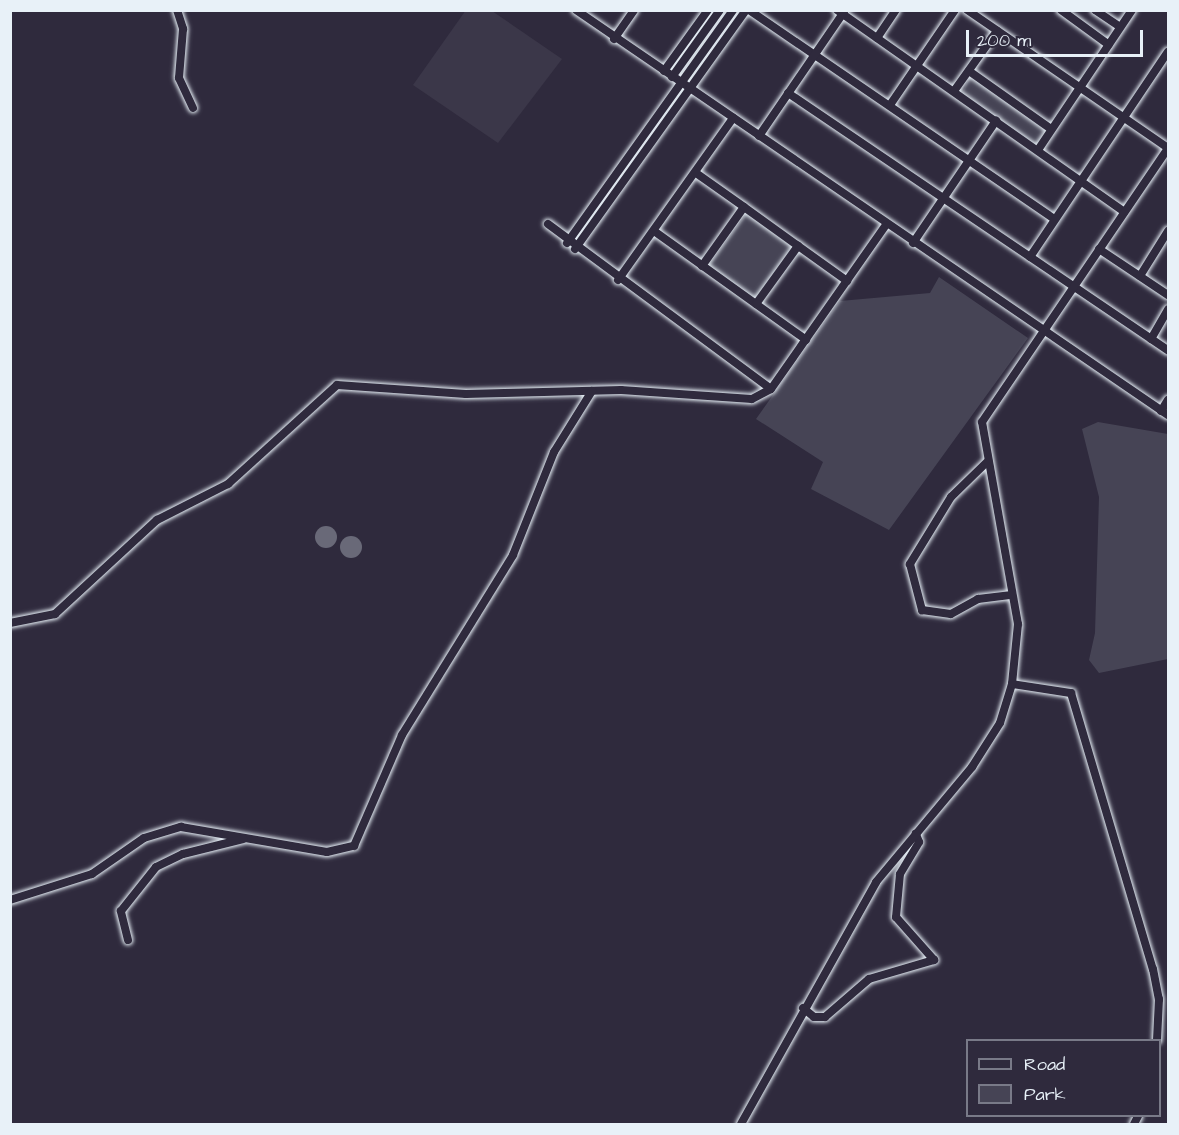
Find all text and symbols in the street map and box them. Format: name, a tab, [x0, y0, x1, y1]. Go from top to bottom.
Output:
scale bar	[969, 18, 1146, 56]
text: 200 m	[977, 28, 1031, 53]
legend	[966, 1039, 1161, 1117]
text: Road	[1024, 1052, 1065, 1077]
text: Park	[1024, 1082, 1066, 1107]

